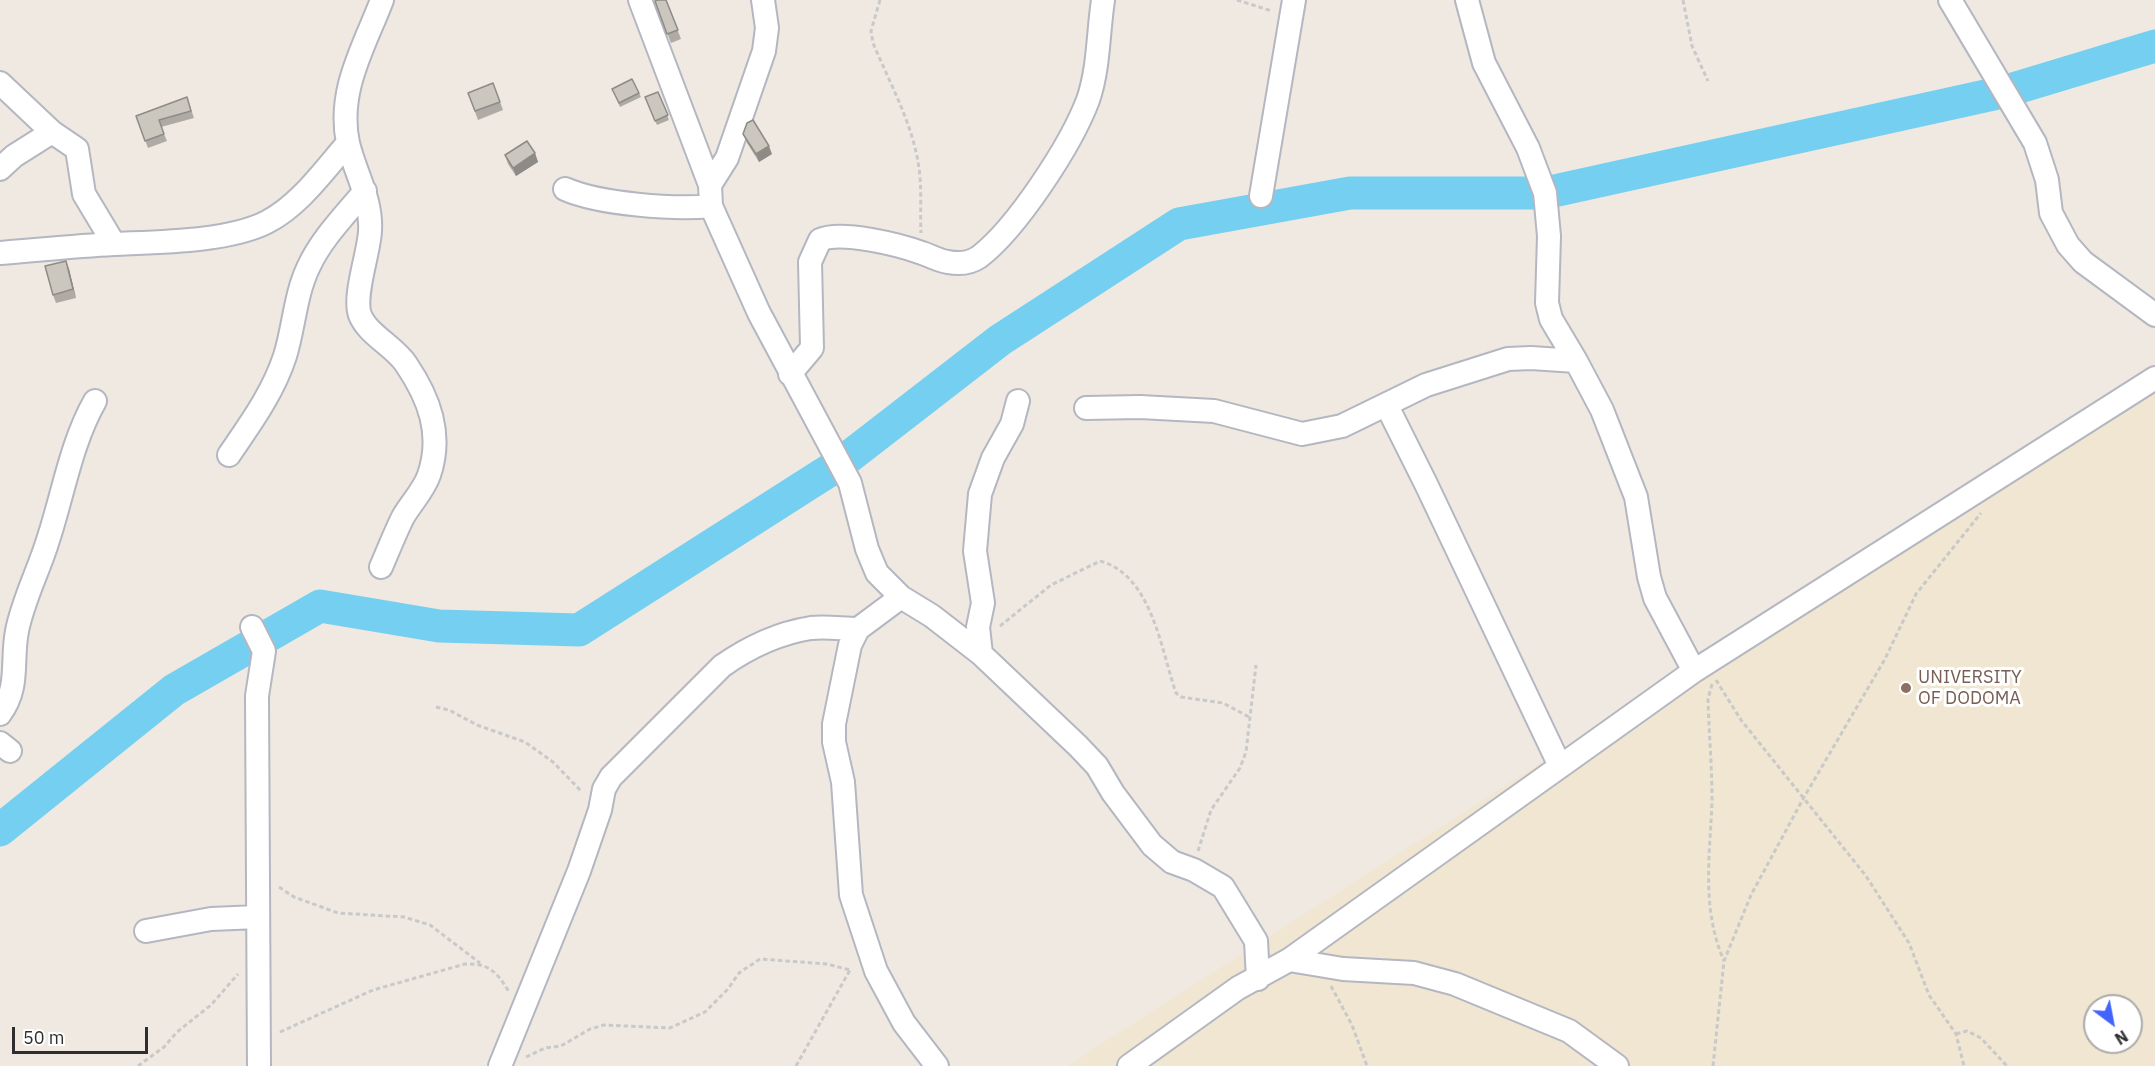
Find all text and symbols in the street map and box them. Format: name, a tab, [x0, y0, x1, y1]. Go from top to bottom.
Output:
place label: UNIVERSITY OF DODOMA	[1918, 667, 2022, 710]
marker: UNIVERSITY OF DODOMA	[1899, 681, 1913, 695]
north arrow	[2083, 994, 2143, 1054]
scale bar	[15, 1015, 152, 1053]
text: 50 m	[23, 1026, 65, 1049]
text: N	[2111, 1026, 2132, 1049]

